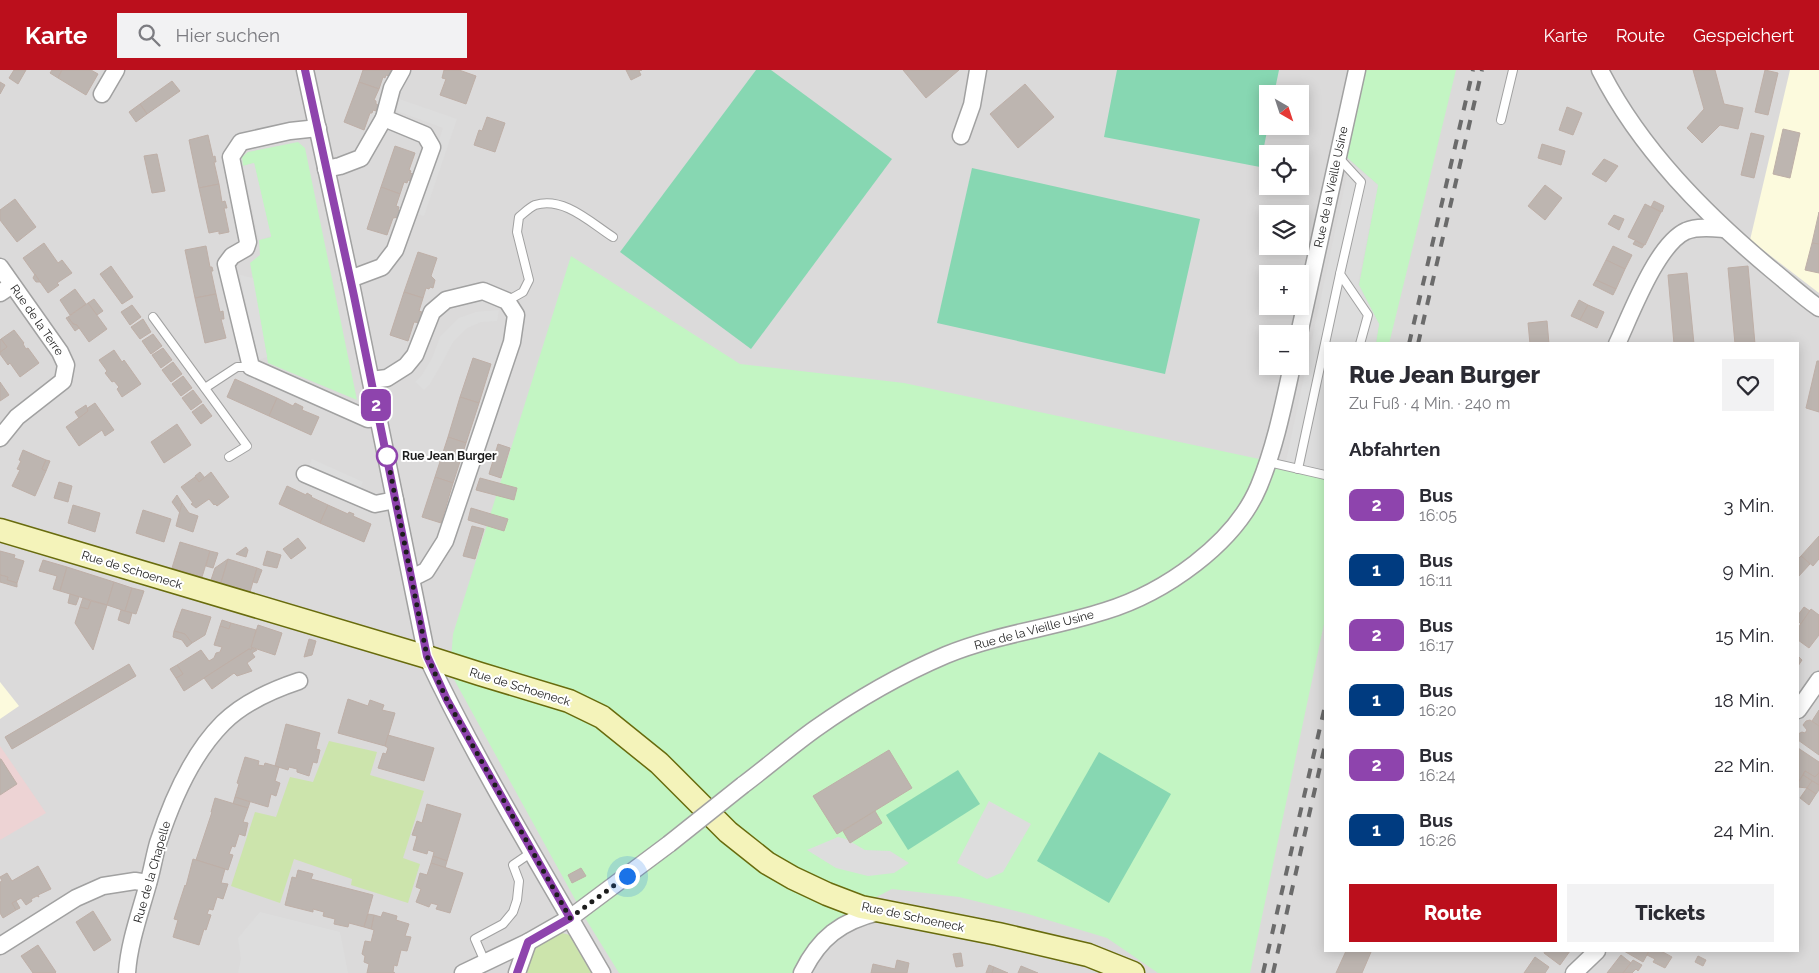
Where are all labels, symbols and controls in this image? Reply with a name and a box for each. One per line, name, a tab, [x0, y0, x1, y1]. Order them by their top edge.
search box	[117, 13, 467, 58]
text: Karte	[25, 21, 87, 50]
icon: search	[135, 21, 163, 49]
text: Hier suchen	[175, 24, 280, 46]
text: Karte	[1544, 25, 1588, 46]
text: Route	[1616, 25, 1665, 46]
text: Gespeichert	[1693, 25, 1794, 46]
north arrow	[1259, 85, 1309, 135]
map controls	[1259, 85, 1309, 375]
street label: Rue de la Vieille Usine	[1311, 125, 1351, 249]
button: locate	[1259, 145, 1309, 195]
button: layers	[1259, 205, 1309, 255]
button: +	[1259, 265, 1309, 315]
street label: Rue de la Terre	[7, 282, 67, 358]
button: −	[1259, 325, 1309, 375]
button: heart	[1722, 359, 1774, 411]
text: Rue Jean Burger	[1349, 360, 1540, 389]
line badge: 2	[360, 389, 392, 421]
text: 2	[371, 394, 381, 415]
text: Zu Fuß · 4 Min. · 240 m	[1349, 394, 1510, 413]
text: Abfahrten	[1349, 438, 1440, 460]
marker: Rue Jean Burger	[376, 445, 398, 467]
place label: Rue Jean Burger	[402, 449, 497, 463]
text: Bus	[1419, 484, 1453, 506]
text: 2	[1371, 494, 1382, 515]
text: 3 Min.	[1724, 494, 1774, 516]
text: 16:05	[1419, 506, 1457, 525]
street label: Rue de Schoeneck	[80, 548, 185, 592]
text: Bus	[1419, 549, 1453, 571]
text: 1	[1372, 559, 1381, 580]
text: 9 Min.	[1723, 559, 1774, 581]
text: 16:11	[1419, 571, 1452, 590]
street label: Rue de la Vieille Usine	[973, 607, 1095, 653]
text: Bus	[1419, 614, 1453, 636]
text: 2	[1371, 624, 1382, 645]
text: 15 Min.	[1715, 624, 1774, 646]
text: 16:17	[1419, 636, 1454, 655]
street label: Rue de Schoeneck	[468, 665, 573, 709]
text: Bus	[1419, 679, 1453, 701]
text: 1	[1372, 689, 1381, 710]
text: 18 Min.	[1714, 689, 1774, 711]
text: 16:20	[1419, 701, 1457, 720]
text: Bus	[1419, 744, 1453, 766]
text: 2	[1371, 754, 1382, 775]
text: 22 Min.	[1714, 754, 1774, 776]
text: 16:24	[1419, 766, 1456, 785]
text: Bus	[1419, 809, 1453, 831]
text: 1	[1372, 819, 1381, 840]
text: 24 Min.	[1713, 819, 1774, 841]
street label: Rue de la Chapelle	[131, 820, 173, 924]
text: 16:26	[1419, 831, 1457, 850]
your location	[615, 864, 640, 889]
button: Route	[1349, 884, 1557, 942]
button: Tickets	[1567, 884, 1774, 942]
street label: Rue de Schoeneck	[860, 899, 966, 935]

